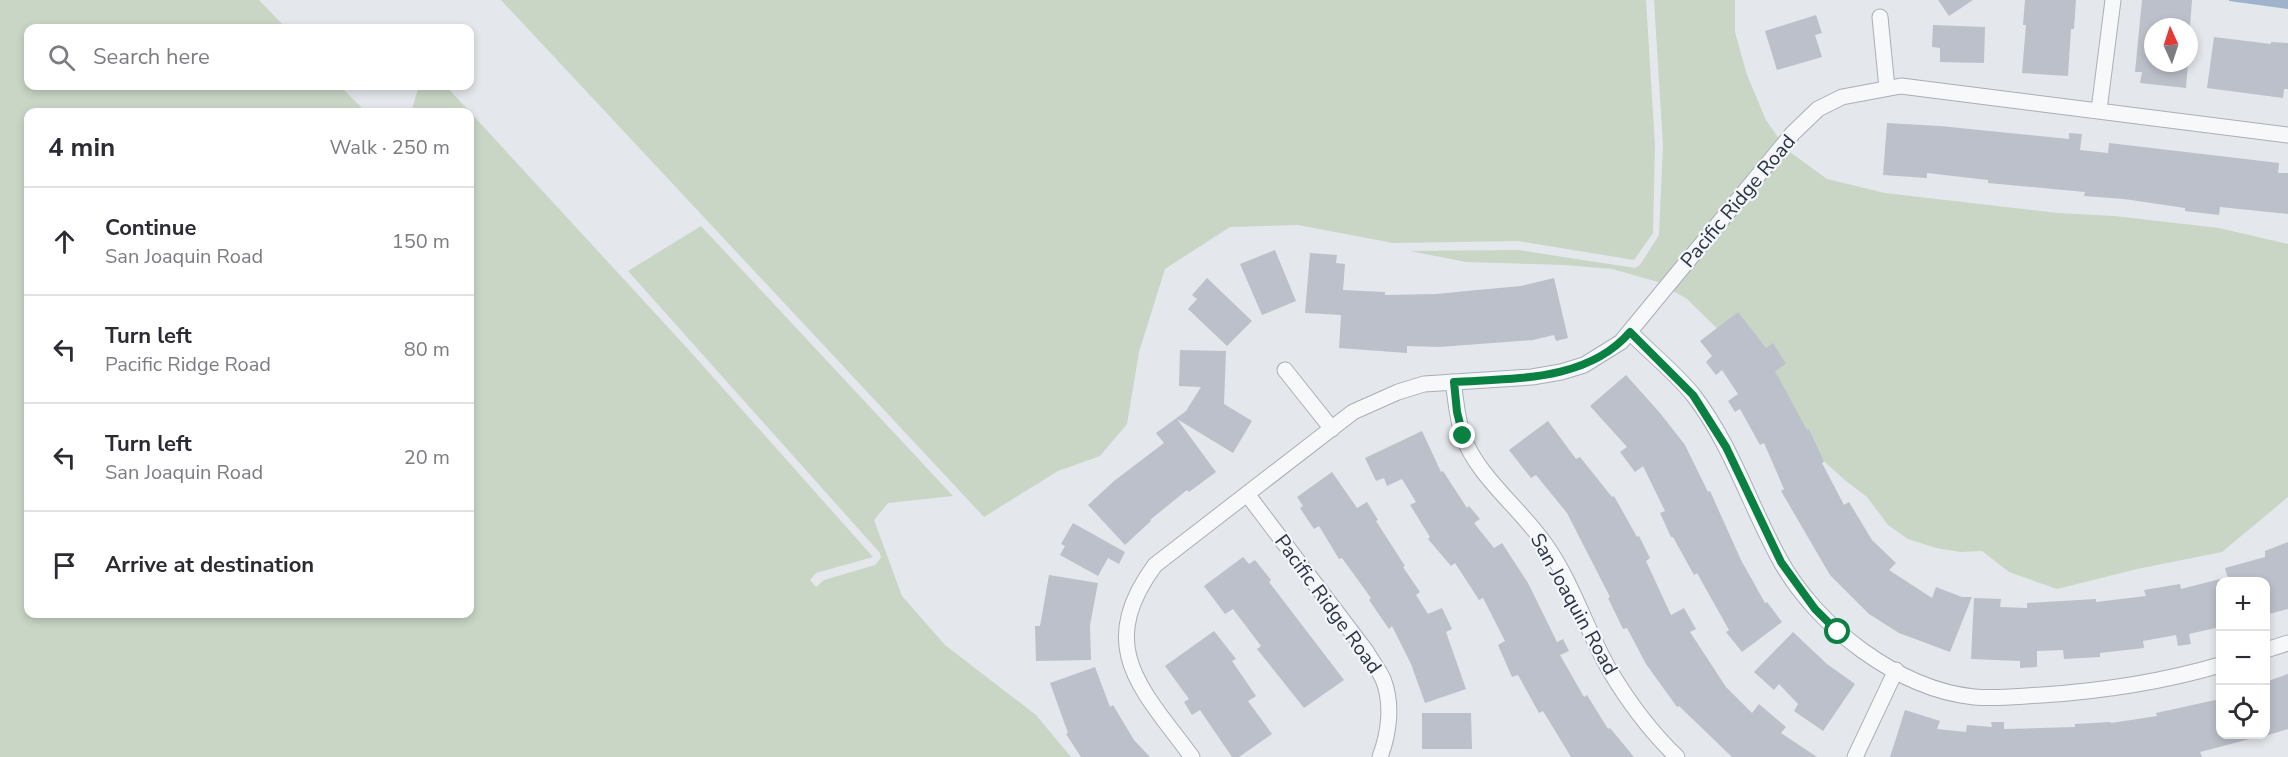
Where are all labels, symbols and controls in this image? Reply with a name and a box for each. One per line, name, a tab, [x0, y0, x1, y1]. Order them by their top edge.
north arrow	[2144, 18, 2198, 72]
search box	[24, 24, 474, 90]
icon: search	[45, 41, 78, 74]
text: Search here	[93, 42, 210, 72]
street label: Pacific Ridge Road	[1674, 129, 1802, 273]
text: 4 min	[48, 130, 115, 165]
text: Walk · 250 m	[330, 134, 450, 161]
text: Continue	[105, 213, 196, 243]
icon: ahead	[48, 225, 81, 258]
text: 150 m	[392, 228, 450, 255]
text: San Joaquin Road	[105, 243, 263, 270]
text: Turn left	[105, 321, 192, 351]
icon: left	[48, 333, 81, 366]
text: 80 m	[404, 336, 450, 363]
text: Pacific Ridge Road	[105, 351, 271, 378]
route end	[1449, 422, 1475, 448]
text: Turn left	[105, 429, 192, 459]
icon: left	[48, 441, 81, 474]
text: 20 m	[404, 444, 450, 471]
text: San Joaquin Road	[105, 459, 263, 486]
street label: San Joaquin Road	[1524, 528, 1624, 680]
street label: Pacific Ridge Road	[1268, 529, 1388, 679]
icon: arrive	[48, 549, 81, 582]
text: Arrive at destination	[105, 550, 314, 580]
map controls	[2216, 577, 2270, 739]
button: +	[2216, 577, 2270, 631]
route start	[1824, 618, 1850, 644]
button: −	[2216, 631, 2270, 685]
button: locate	[2216, 685, 2270, 739]

